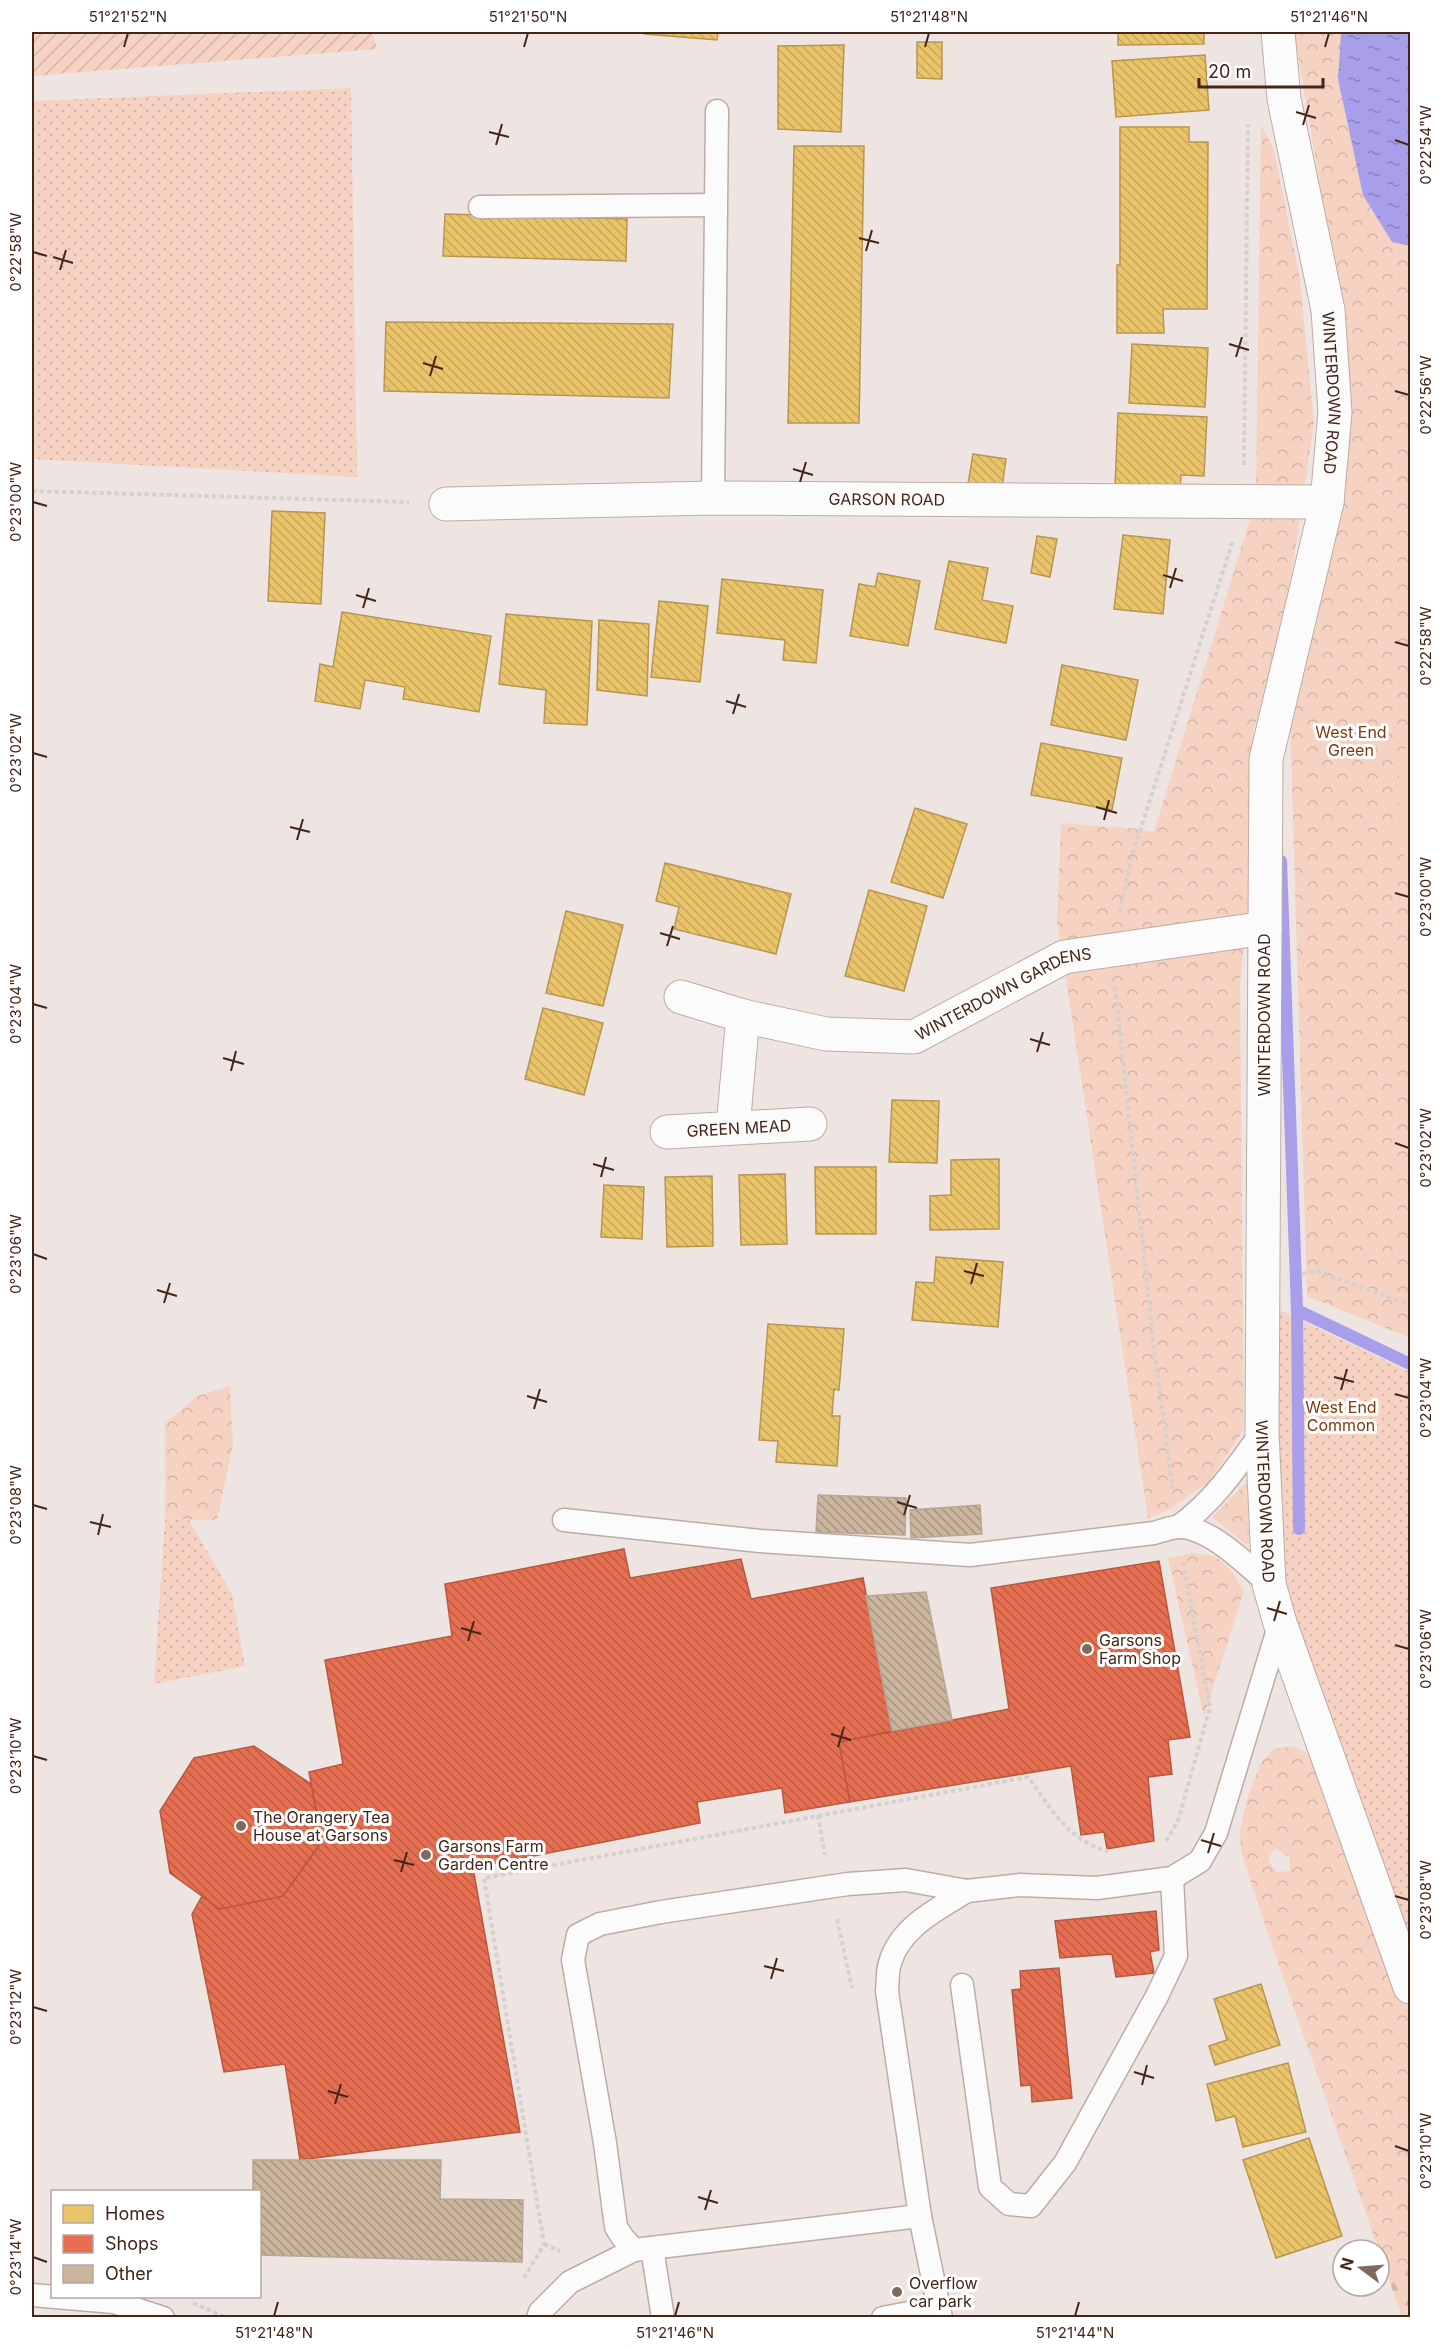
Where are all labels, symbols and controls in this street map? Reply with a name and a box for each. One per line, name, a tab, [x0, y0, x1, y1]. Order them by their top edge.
text: 51°21'52"N	[89, 7, 167, 26]
text: 51°21'50"N	[489, 7, 567, 26]
text: 51°21'48"N	[890, 7, 968, 26]
text: 51°21'46"N	[1290, 7, 1368, 26]
scale bar	[1199, 51, 1324, 89]
text: 20 m	[1208, 61, 1251, 82]
text: 0°22'54"W	[1416, 105, 1435, 185]
text: 0°22'58"W	[6, 212, 25, 292]
street label: WINTERDOWN ROAD	[1318, 311, 1345, 475]
text: 0°22'56"W	[1416, 355, 1435, 435]
text: 0°23'00"W	[6, 462, 25, 542]
street label: GARSON ROAD	[829, 489, 945, 510]
text: 0°22'58"W	[1416, 606, 1435, 686]
text: 0°23'02"W	[6, 713, 25, 793]
park label: West End Green	[1315, 722, 1387, 760]
text: 0°23'00"W	[1416, 857, 1435, 937]
street label: WINTERDOWN ROAD	[1254, 933, 1274, 1097]
street label: WINTERDOWN GARDENS	[912, 943, 1093, 1045]
text: 0°23'04"W	[6, 964, 25, 1044]
text: 0°23'02"W	[1416, 1108, 1435, 1188]
street label: GREEN MEAD	[686, 1115, 792, 1141]
text: 0°23'06"W	[6, 1214, 25, 1294]
text: 0°23'04"W	[1416, 1358, 1435, 1438]
park label: West End Common	[1305, 1397, 1377, 1435]
street label: WINTERDOWN ROAD	[1252, 1420, 1279, 1583]
text: 0°23'08"W	[6, 1465, 25, 1545]
text: 0°23'06"W	[1416, 1609, 1435, 1689]
place label: Garsons Farm Shop	[1099, 1630, 1181, 1668]
marker: Garsons Farm Shop	[1080, 1642, 1094, 1656]
text: 0°23'10"W	[6, 1718, 25, 1794]
place label: The Orangery Tea House at Garsons	[253, 1807, 390, 1845]
marker: The Orangery Tea House at Garsons	[234, 1819, 248, 1833]
place label: Garsons Farm Garden Centre	[438, 1836, 549, 1874]
marker: Garsons Farm Garden Centre	[419, 1848, 433, 1862]
text: 0°23'08"W	[1416, 1860, 1435, 1940]
text: 0°23'12"W	[6, 1969, 25, 2045]
text: 0°23'10"W	[1416, 2113, 1435, 2189]
legend	[51, 2190, 261, 2298]
text: Homes	[105, 2203, 165, 2224]
text: 0°23'14"W	[6, 2218, 25, 2295]
text: Shops	[105, 2233, 159, 2254]
north arrow	[1331, 2238, 1391, 2298]
text: N	[1335, 2255, 1358, 2272]
text: Other	[105, 2263, 153, 2284]
place label: Overflow car park	[909, 2273, 978, 2311]
marker: Overflow car park	[890, 2285, 904, 2299]
text: 51°21'48"N	[235, 2323, 313, 2342]
text: 51°21'46"N	[636, 2323, 714, 2342]
text: 51°21'44"N	[1036, 2323, 1114, 2342]

